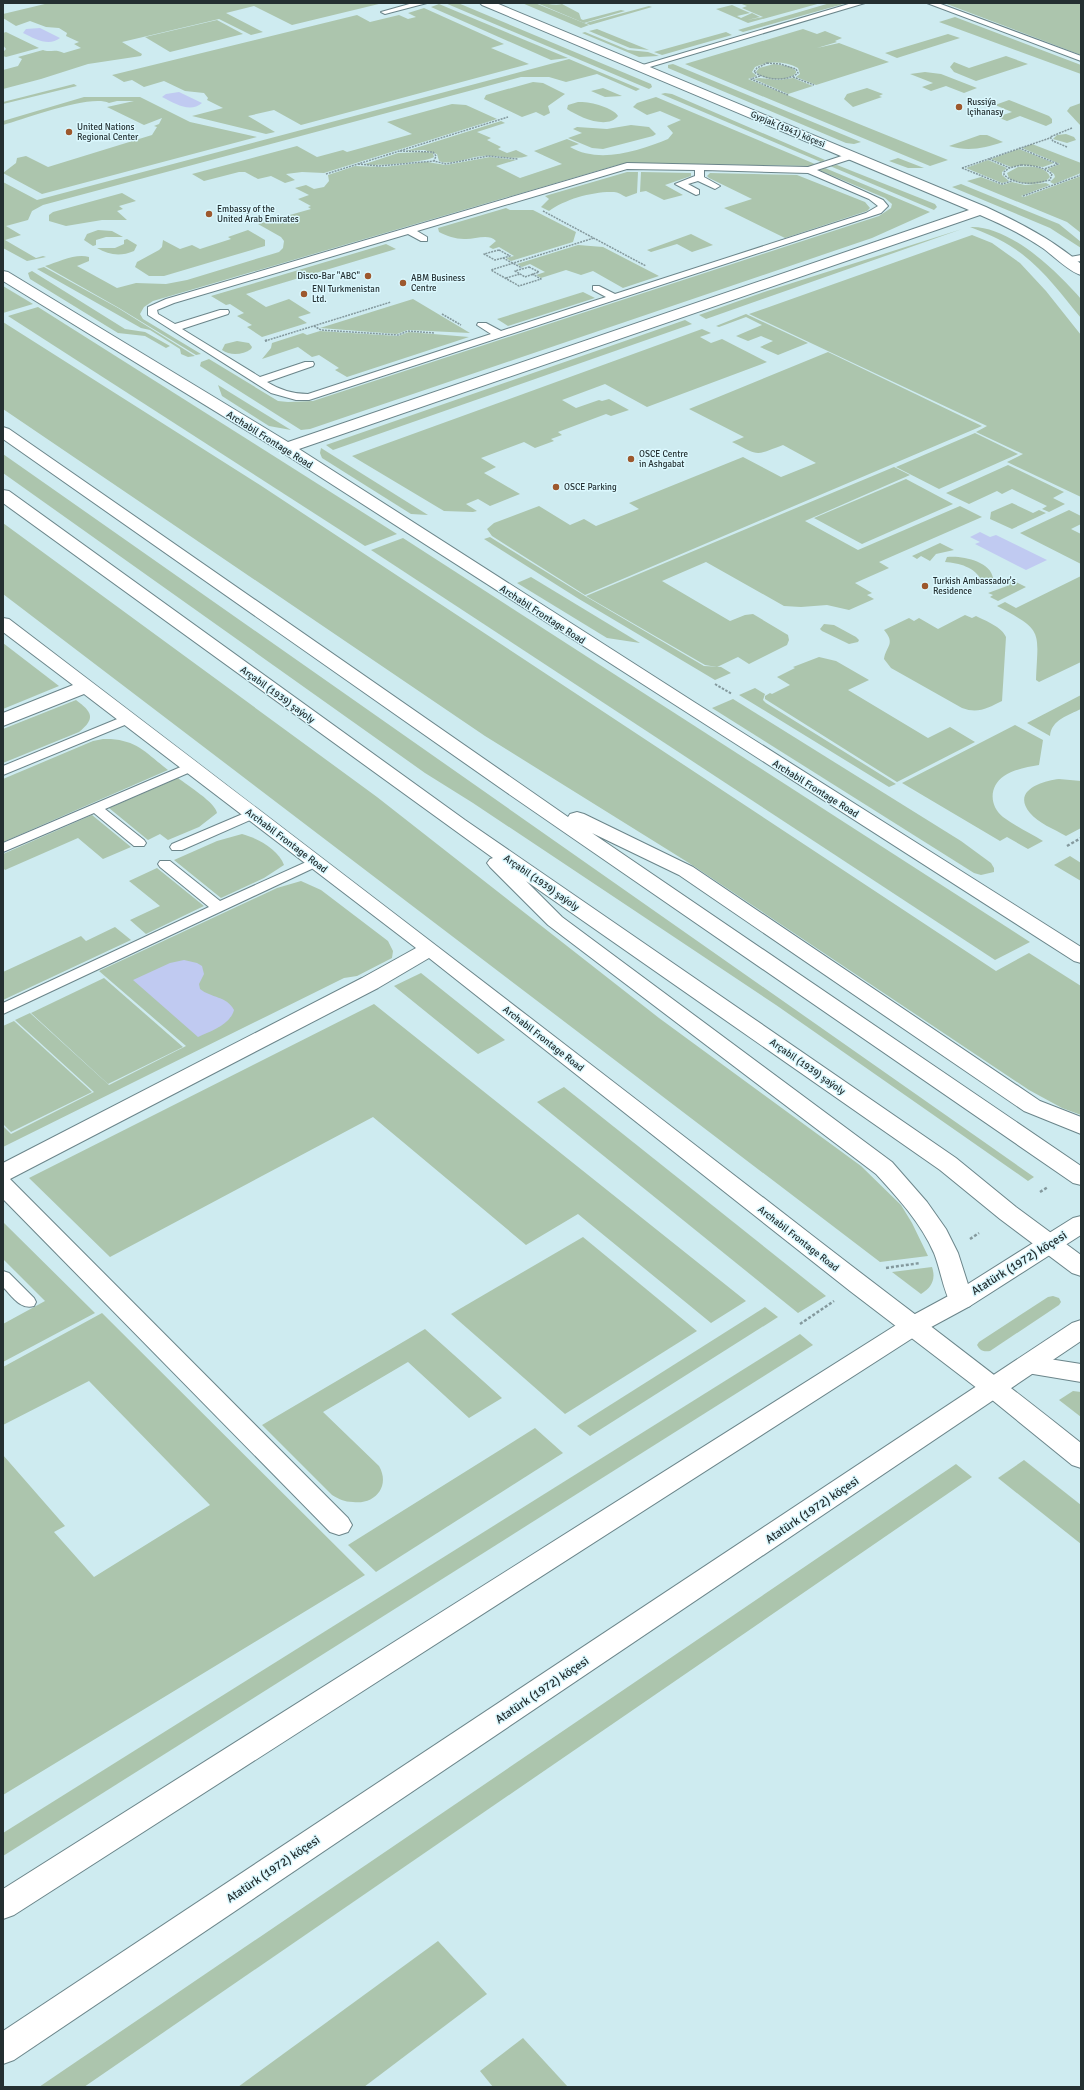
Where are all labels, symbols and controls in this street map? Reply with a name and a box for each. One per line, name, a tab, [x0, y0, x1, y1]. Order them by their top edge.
place label: Russiýa lçihanasy	[967, 97, 1004, 118]
marker: Russiýa lçihanasy	[954, 102, 964, 112]
street label: Gypjak (1941) köçesi	[749, 109, 827, 150]
place label: United Nations Regional Center	[77, 122, 139, 143]
marker: United Nations Regional Center	[64, 127, 74, 137]
place label: Embassy of the United Arab Emirates	[217, 204, 299, 225]
marker: Embassy of the United Arab Emirates	[204, 209, 214, 219]
place label: Disco-Bar "ABC"	[297, 271, 361, 282]
marker: Disco-Bar "ABC"	[363, 271, 373, 281]
place label: ABM Business Centre	[411, 273, 465, 294]
marker: ABM Business Centre	[398, 278, 408, 288]
place label: ENI Turkmenistan Ltd.	[312, 284, 380, 305]
marker: ENI Turkmenistan Ltd.	[299, 289, 309, 299]
street label: Archabil Frontage Road	[224, 408, 315, 471]
place label: OSCE Centre in Ashgabat	[639, 449, 688, 470]
marker: OSCE Centre in Ashgabat	[626, 454, 636, 464]
marker: OSCE Parking	[551, 482, 561, 492]
place label: OSCE Parking	[564, 482, 617, 493]
place label: Turkish Ambassador's Residence	[933, 576, 1016, 597]
marker: Turkish Ambassador's Residence	[920, 581, 930, 591]
street label: Archabil Frontage Road	[497, 583, 587, 647]
street label: Arçabil (1939) şaýoly	[238, 664, 317, 726]
street label: Archabil Frontage Road	[770, 757, 861, 820]
street label: Archabil Frontage Road	[243, 806, 330, 876]
street label: Arçabil (1939) şaýoly	[501, 852, 582, 914]
street label: Archabil Frontage Road	[500, 1003, 586, 1074]
street label: Arçabil (1939) şaýoly	[767, 1036, 848, 1098]
street label: Archabil Frontage Road	[755, 1203, 841, 1274]
street label: Atatürk (1972) köçesi	[969, 1228, 1070, 1299]
street label: Atatürk (1972) köçesi	[763, 1474, 862, 1547]
street label: Atatürk (1972) köçesi	[493, 1654, 592, 1727]
street label: Atatürk (1972) köçesi	[224, 1833, 323, 1906]

